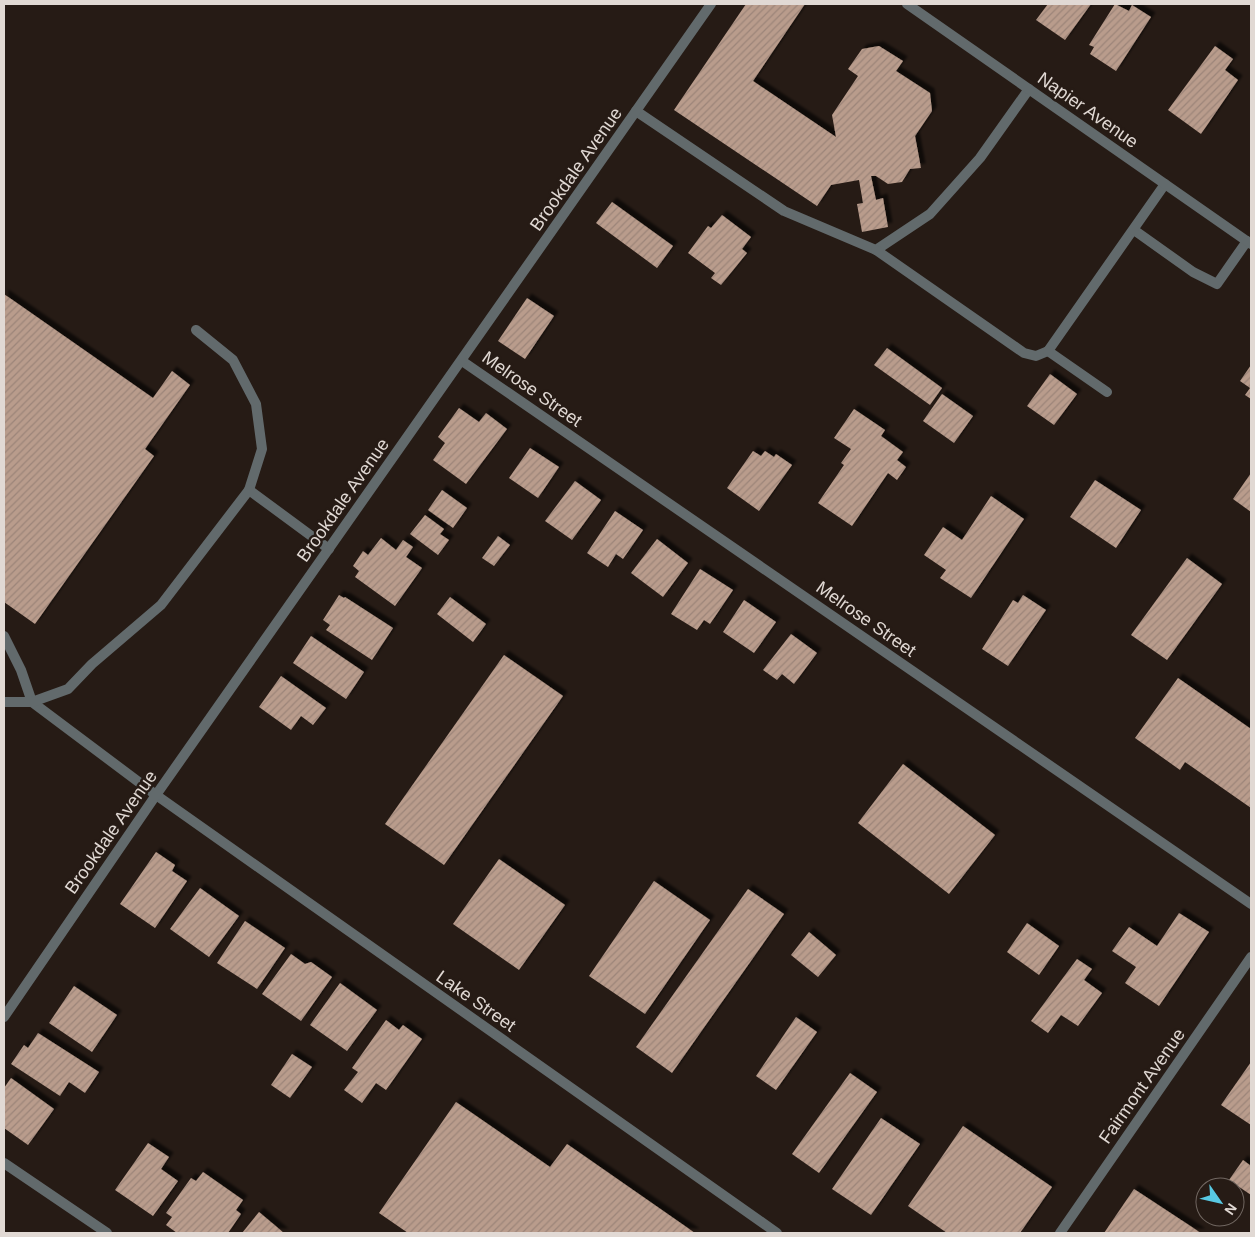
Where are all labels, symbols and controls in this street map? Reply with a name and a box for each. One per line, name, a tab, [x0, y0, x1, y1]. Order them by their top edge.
street label: Napier Avenue	[1034, 68, 1142, 152]
street label: Brookdale Avenue	[526, 104, 626, 234]
street label: Melrose Street	[478, 347, 586, 431]
street label: Brookdale Avenue	[293, 435, 393, 565]
street label: Melrose Street	[812, 577, 920, 661]
street label: Brookdale Avenue	[61, 767, 161, 897]
street label: Lake Street	[433, 966, 519, 1036]
street label: Fairmont Avenue	[1095, 1025, 1189, 1147]
north arrow	[1195, 1177, 1245, 1227]
text: N	[1221, 1201, 1240, 1218]

